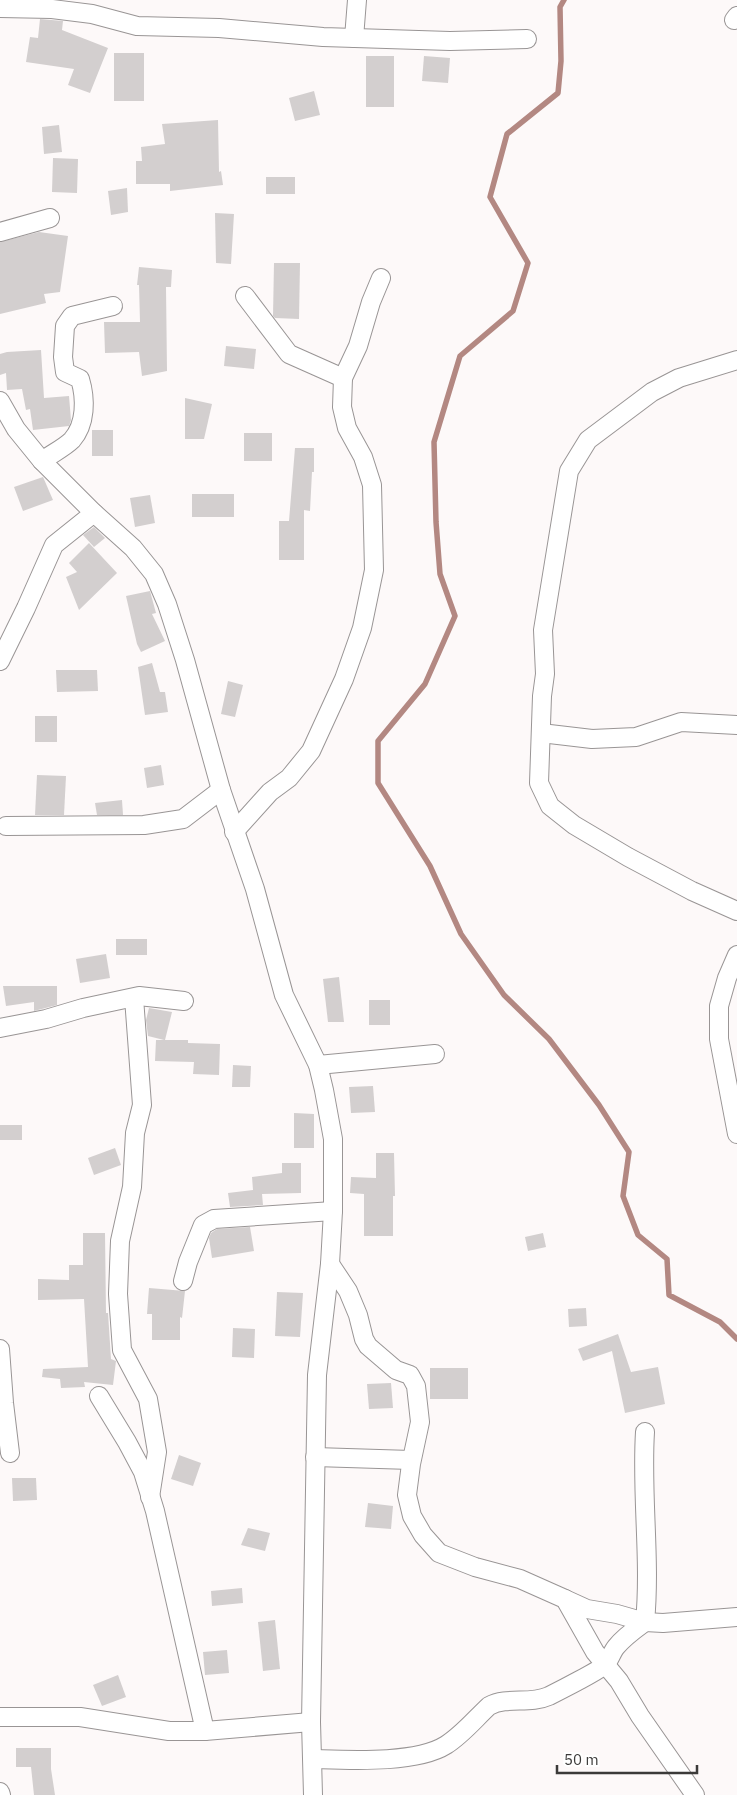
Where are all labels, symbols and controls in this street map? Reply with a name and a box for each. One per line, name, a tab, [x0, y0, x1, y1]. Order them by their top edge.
scale bar	[557, 1742, 697, 1774]
text: 50 m	[564, 1750, 599, 1769]

